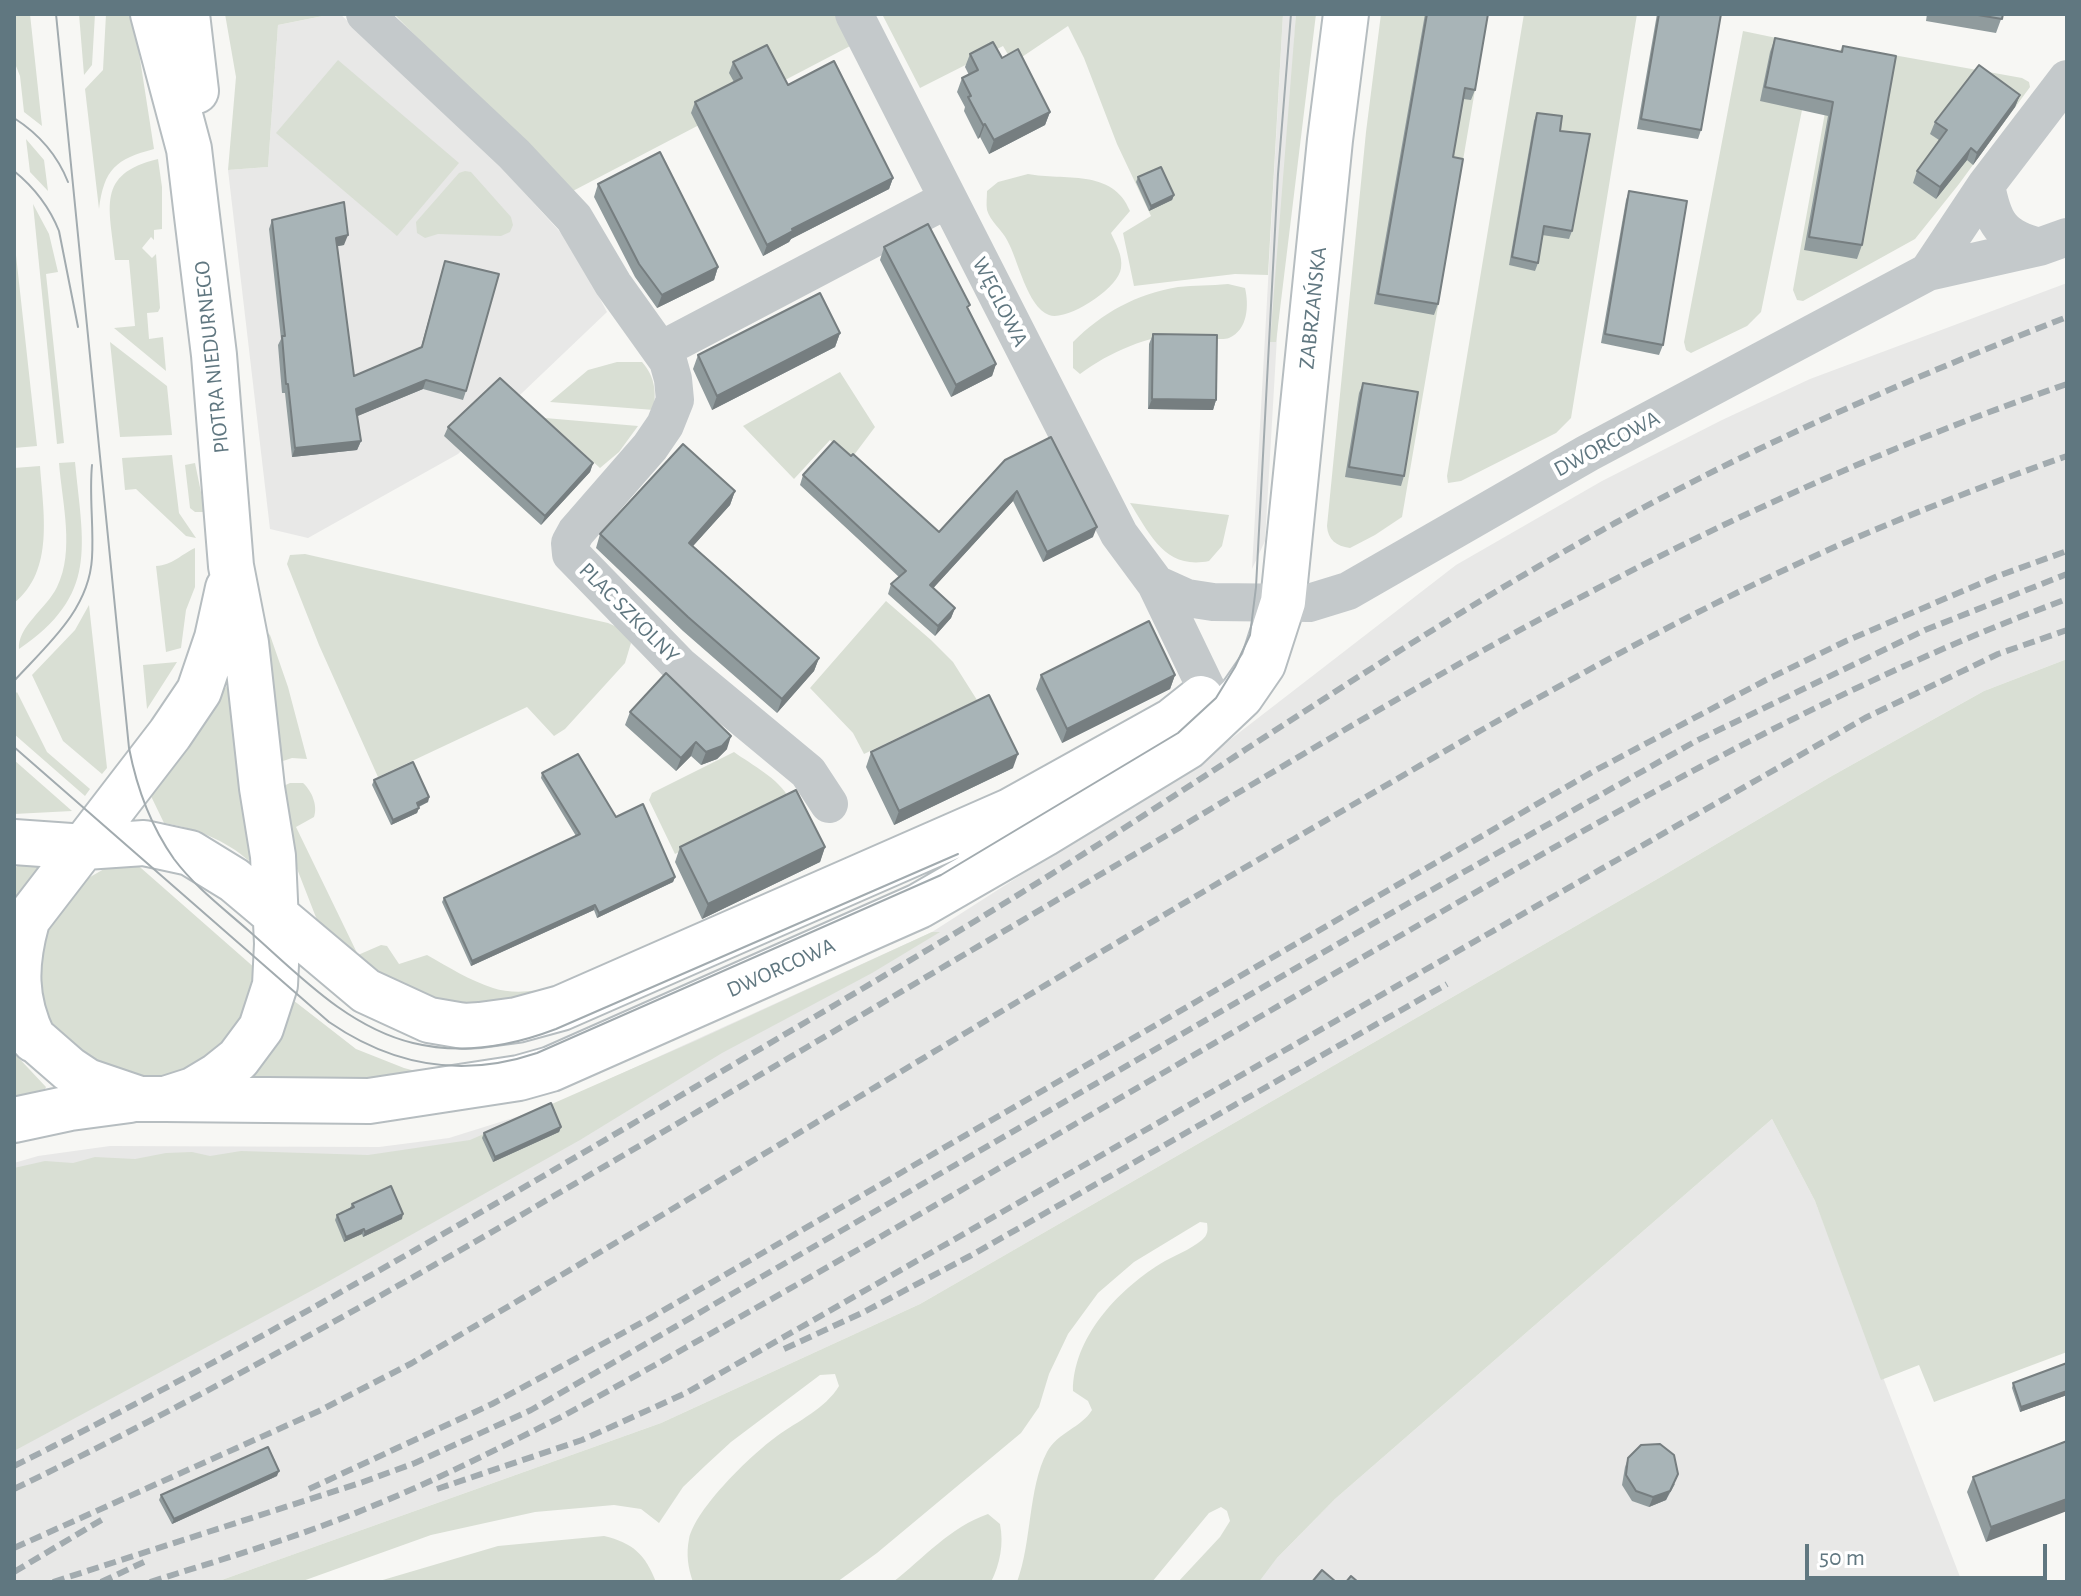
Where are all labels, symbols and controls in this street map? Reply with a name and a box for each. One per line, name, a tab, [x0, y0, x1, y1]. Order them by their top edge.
street label: ZABRZAŃSKA	[1293, 246, 1333, 370]
street label: WĘGLOWA	[966, 253, 1034, 351]
street label: PIOTRA NIEDURNEGO	[189, 259, 235, 455]
street label: DWORCOWA	[1550, 405, 1664, 483]
street label: PLAC SZKOLNY	[573, 557, 685, 669]
street label: DWORCOWA	[723, 932, 839, 1004]
scale bar	[1809, 1528, 2051, 1578]
text: 50 m	[1819, 1546, 1865, 1570]

